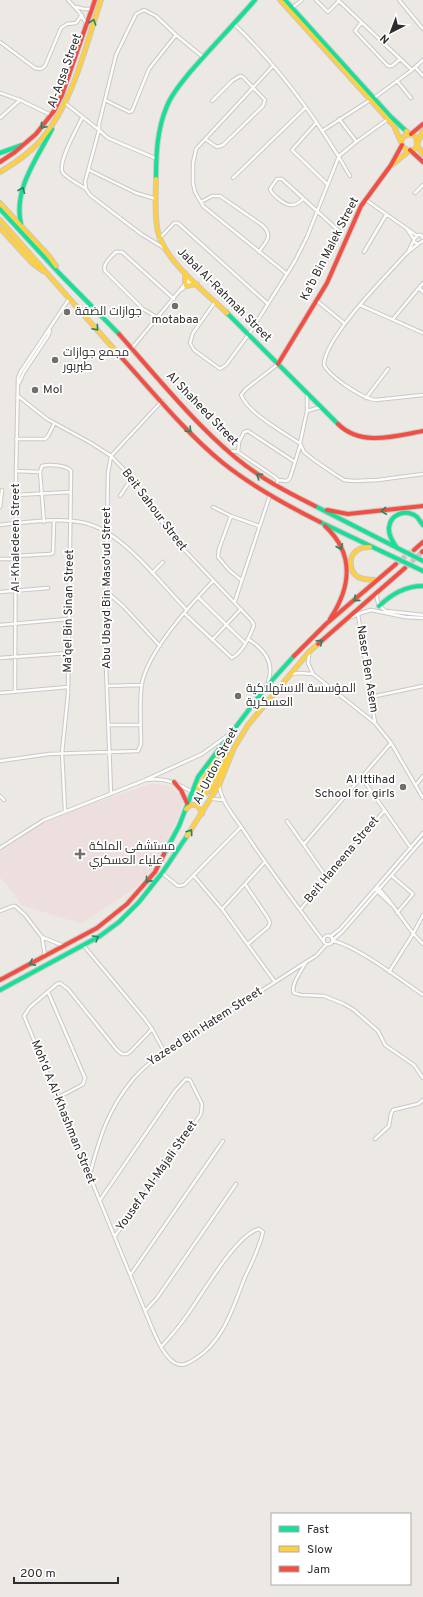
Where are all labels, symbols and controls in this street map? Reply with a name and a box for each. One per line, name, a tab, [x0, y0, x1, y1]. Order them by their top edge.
north arrow	[371, 12, 411, 52]
one-way arrow	[89, 19, 97, 26]
street label: Al-Aqsa Street	[44, 31, 86, 111]
text: N	[377, 31, 393, 47]
one-way arrow	[41, 121, 48, 129]
one-way arrow	[18, 187, 26, 194]
street label: Ka’b Bin Malek Street	[297, 195, 363, 303]
street label: Jabal Al-Rahmah Street	[173, 244, 275, 346]
marker: motabaa	[170, 301, 180, 311]
place label: جوازات الضفة	[75, 304, 142, 320]
marker: جوازات الضفة	[62, 307, 72, 317]
place label: motabaa	[151, 312, 199, 328]
one-way arrow	[91, 323, 98, 331]
place label: مجمع جوازات طبربور	[62, 345, 129, 375]
marker: مجمع جوازات طبربور	[50, 355, 60, 365]
street label: Al Shaheed Street	[162, 368, 242, 450]
place label: MoI	[43, 382, 63, 398]
marker: MoI	[30, 385, 40, 395]
one-way arrow	[184, 425, 192, 433]
street label: Beit Sahour Street	[118, 466, 190, 554]
one-way arrow	[256, 473, 263, 481]
street label: Al-Khaledeen Street	[8, 483, 24, 593]
one-way arrow	[381, 506, 387, 515]
street label: Abu Ubayd Bin Maso'ud Street	[99, 507, 115, 669]
one-way arrow	[336, 543, 344, 550]
street label: Ma’qel Bin Sinan Street	[60, 549, 78, 673]
one-way arrow	[354, 594, 361, 601]
street label: Naser Ben Asem	[352, 624, 382, 714]
one-way arrow	[315, 639, 323, 647]
place label: المؤسسة الاستهلاكية العسكرية	[246, 681, 356, 711]
marker: المؤسسة الاستهلاكية العسكرية	[233, 691, 243, 701]
street label: Al-Urdon Street	[190, 725, 242, 807]
place label: Al Ittihad School for girls	[315, 772, 395, 802]
marker: Al Ittihad School for girls	[398, 782, 408, 792]
street label: Beit Haneena Street	[301, 813, 383, 907]
one-way arrow	[185, 829, 193, 836]
place label: مستشفى الملكة علياء العسكري	[89, 839, 175, 870]
marker: مستشفى الملكة علياء العسكري	[74, 848, 86, 860]
one-way arrow	[145, 875, 152, 883]
one-way arrow	[92, 935, 99, 943]
one-way arrow	[29, 958, 36, 965]
street label: Yazeed Bin Hatem Street	[145, 984, 265, 1070]
street label: Moh'd A Al-Khashman Street	[27, 1038, 99, 1186]
street label: Yousef A Al-Majali Street	[113, 1118, 201, 1234]
legend	[271, 1513, 411, 1585]
text: Fast	[307, 1522, 329, 1538]
text: Slow	[307, 1542, 333, 1558]
scale bar	[14, 1559, 118, 1585]
text: Jam	[307, 1562, 330, 1578]
text: 200 m	[20, 1566, 56, 1582]

